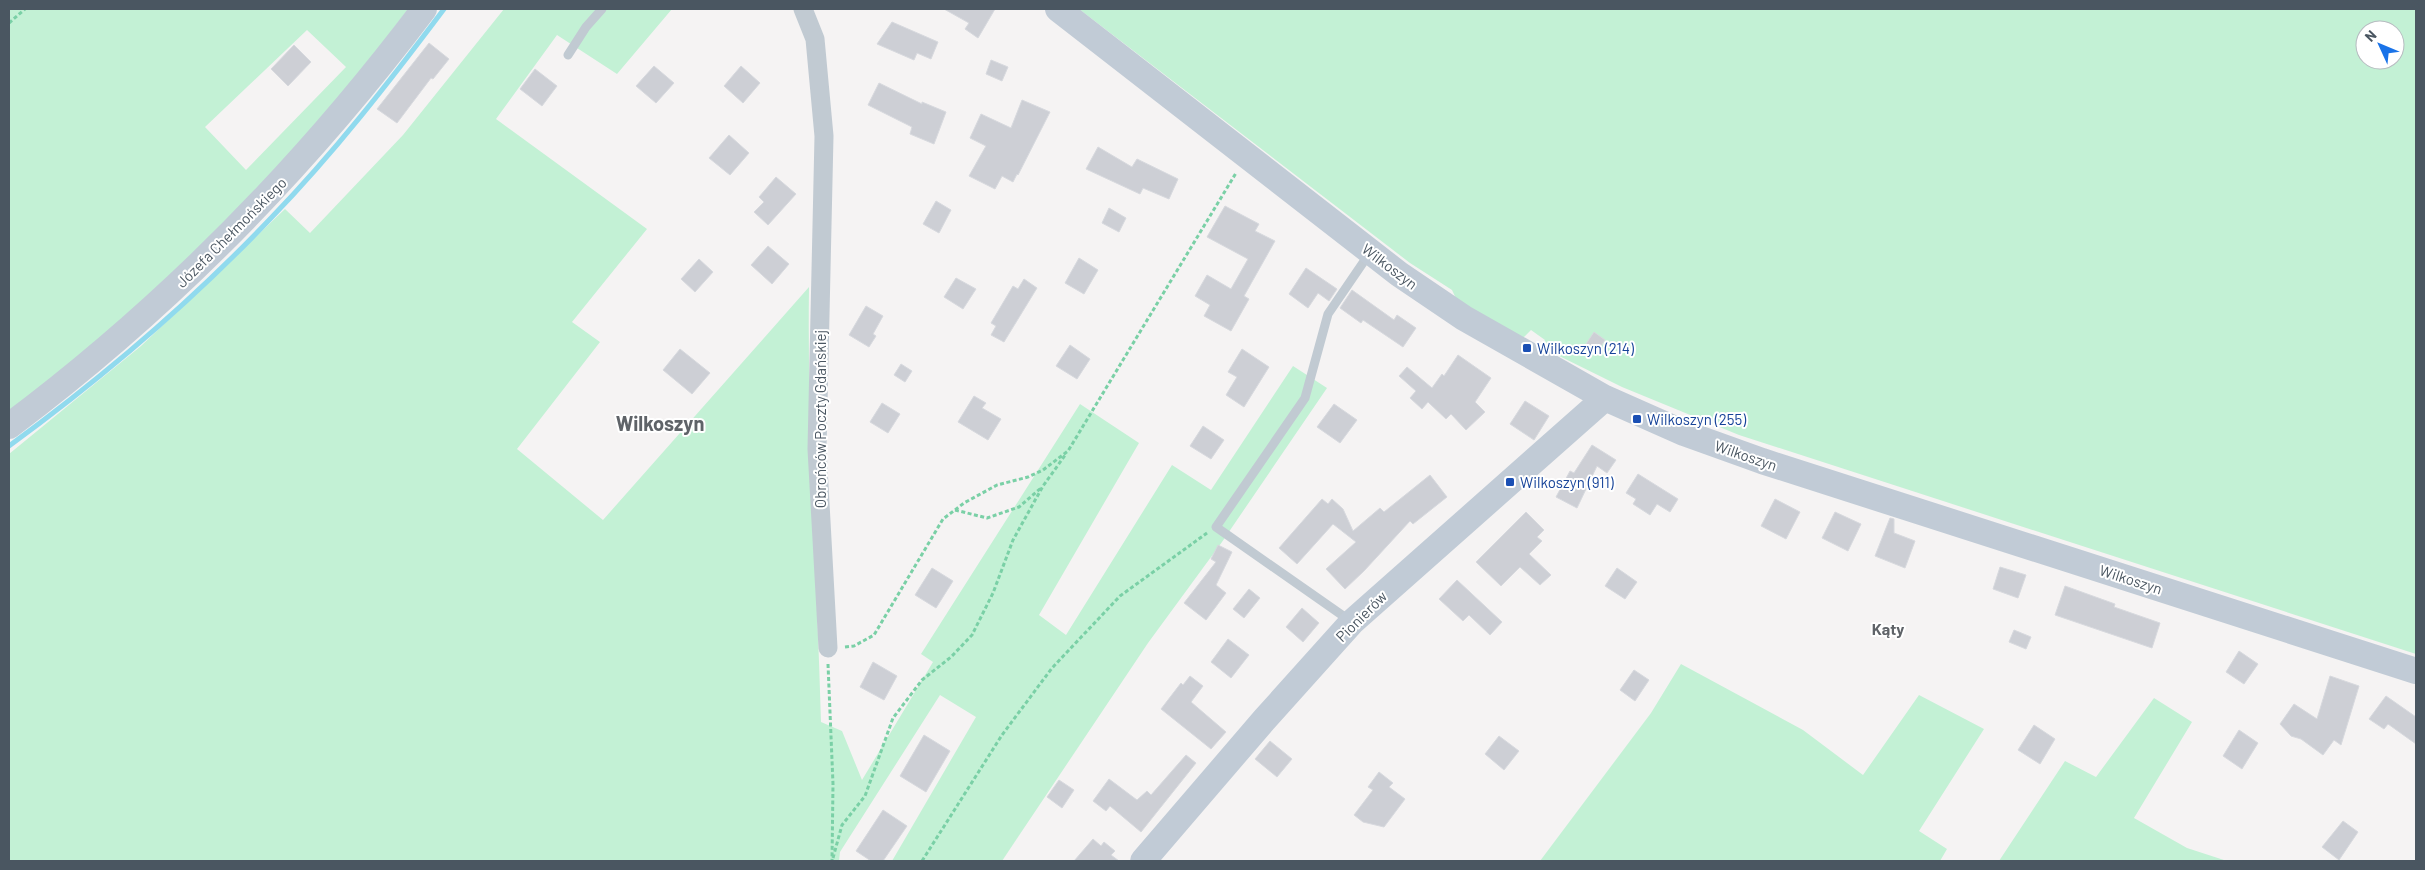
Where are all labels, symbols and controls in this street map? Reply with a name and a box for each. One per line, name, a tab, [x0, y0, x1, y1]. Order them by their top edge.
north arrow	[2355, 20, 2405, 70]
text: N	[2361, 26, 2380, 45]
street label: Józefa Chełmońskiego	[172, 173, 290, 291]
street label: Wilkoszyn	[1359, 239, 1421, 293]
street label: Obrońców Poczty Gdańskiej	[811, 330, 829, 508]
place label: Wilkoszyn (214)	[1537, 339, 1634, 357]
marker: Wilkoszyn (214)	[1521, 342, 1533, 354]
place label: Wilkoszyn (255)	[1647, 410, 1746, 428]
district label: Wilkoszyn	[616, 411, 704, 435]
marker: Wilkoszyn (255)	[1631, 413, 1643, 425]
street label: Wilkoszyn	[1712, 436, 1780, 474]
place label: Wilkoszyn (911)	[1520, 473, 1614, 491]
marker: Wilkoszyn (911)	[1504, 476, 1516, 488]
street label: Wilkoszyn	[2097, 560, 2165, 598]
street label: Pionierów	[1332, 587, 1390, 645]
district label: Kąty	[1872, 619, 1904, 638]

